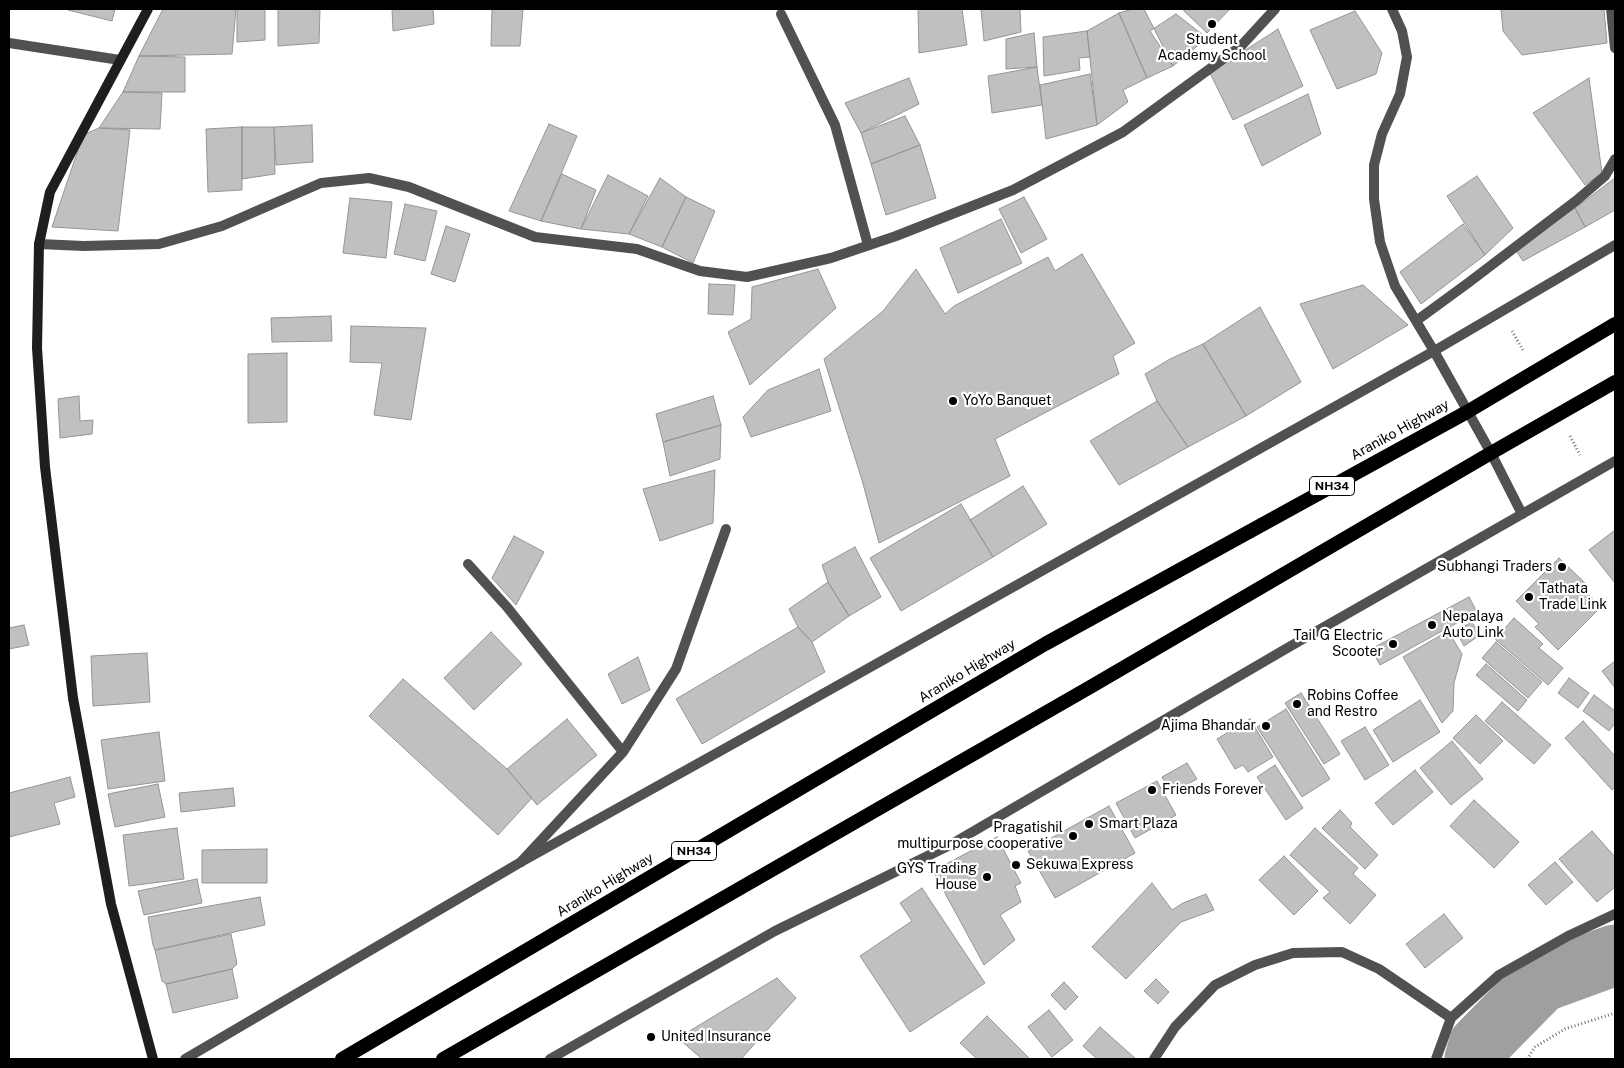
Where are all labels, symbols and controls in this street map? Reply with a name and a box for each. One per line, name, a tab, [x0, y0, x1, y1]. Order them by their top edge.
marker: Student Academy School	[1206, 18, 1218, 30]
place label: Student Academy School	[1157, 32, 1267, 64]
place label: YoYo Banquet	[963, 393, 1051, 409]
marker: YoYo Banquet	[947, 395, 959, 407]
street label: Araniko Highway	[1348, 396, 1452, 464]
road number: NH34	[1310, 476, 1354, 496]
place label: Subhangi Traders	[1437, 559, 1552, 575]
marker: Subhangi Traders	[1556, 561, 1568, 573]
place label: Tathata Trade Link	[1539, 581, 1607, 614]
marker: Tathata Trade Link	[1523, 591, 1535, 603]
place label: Nepalaya Auto Link	[1442, 609, 1504, 642]
marker: Nepalaya Auto Link	[1426, 619, 1438, 631]
place label: Tail G Electric Scooter	[1293, 628, 1383, 660]
street label: Araniko Highway	[916, 636, 1018, 706]
marker: Tail G Electric Scooter	[1387, 638, 1399, 650]
place label: Robins Coffee and Restro	[1307, 688, 1398, 720]
marker: Robins Coffee and Restro	[1291, 698, 1303, 710]
place label: Ajima Bhandar	[1161, 718, 1256, 734]
marker: Ajima Bhandar	[1260, 720, 1272, 732]
place label: Friends Forever	[1162, 782, 1264, 798]
marker: Friends Forever	[1146, 784, 1158, 796]
place label: Smart Plaza	[1099, 816, 1178, 832]
marker: Smart Plaza	[1083, 818, 1095, 830]
place label: Pragatishil multipurpose cooperative	[897, 820, 1063, 852]
marker: Pragatishil multipurpose cooperative	[1067, 830, 1079, 842]
road number: NH34	[672, 841, 716, 860]
street label: Araniko Highway	[554, 850, 656, 920]
place label: Sekuwa Express	[1026, 857, 1133, 873]
marker: Sekuwa Express	[1010, 859, 1022, 871]
place label: GYS Trading House	[897, 861, 977, 894]
marker: GYS Trading House	[981, 871, 993, 883]
place label: United Insurance	[661, 1029, 771, 1045]
marker: United Insurance	[645, 1031, 657, 1043]

